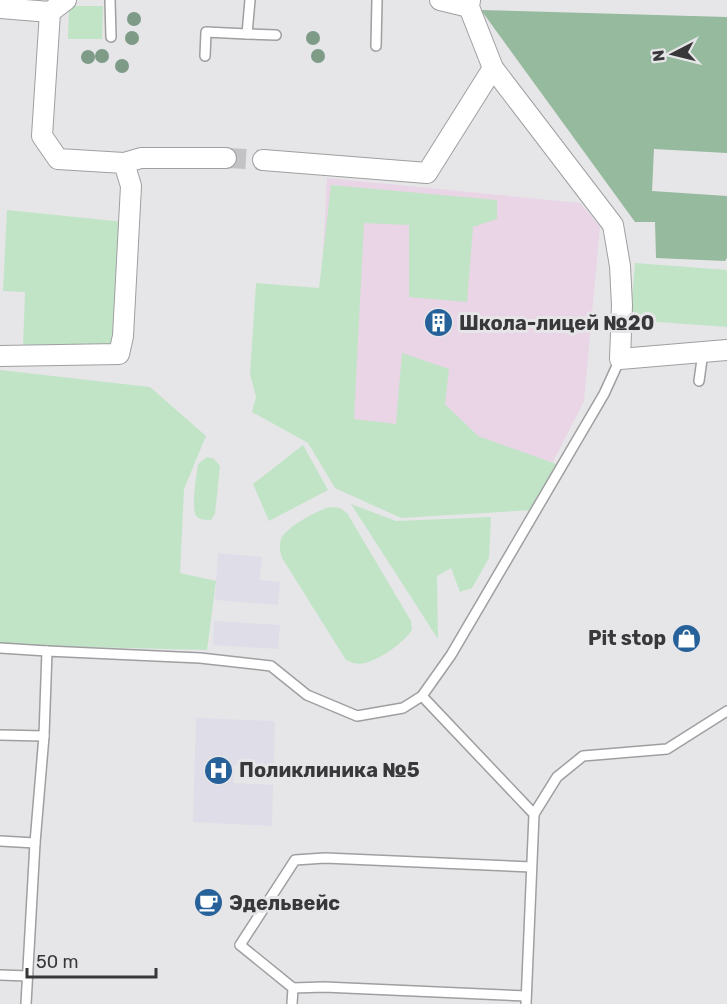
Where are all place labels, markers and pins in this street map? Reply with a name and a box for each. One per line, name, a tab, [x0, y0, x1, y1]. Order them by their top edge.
building icon: Школа-лицей №20	[422, 307, 454, 339]
place label: Школа-лицей №20	[459, 311, 654, 335]
shop icon: Pit stop	[671, 622, 703, 654]
place label: Pit stop	[588, 626, 666, 650]
hospital icon: Поликлиника №5	[202, 754, 234, 786]
place label: Поликлиника №5	[239, 758, 420, 782]
cafe icon: Эдельвейс	[192, 887, 224, 919]
place label: Эдельвейс	[229, 891, 340, 915]

